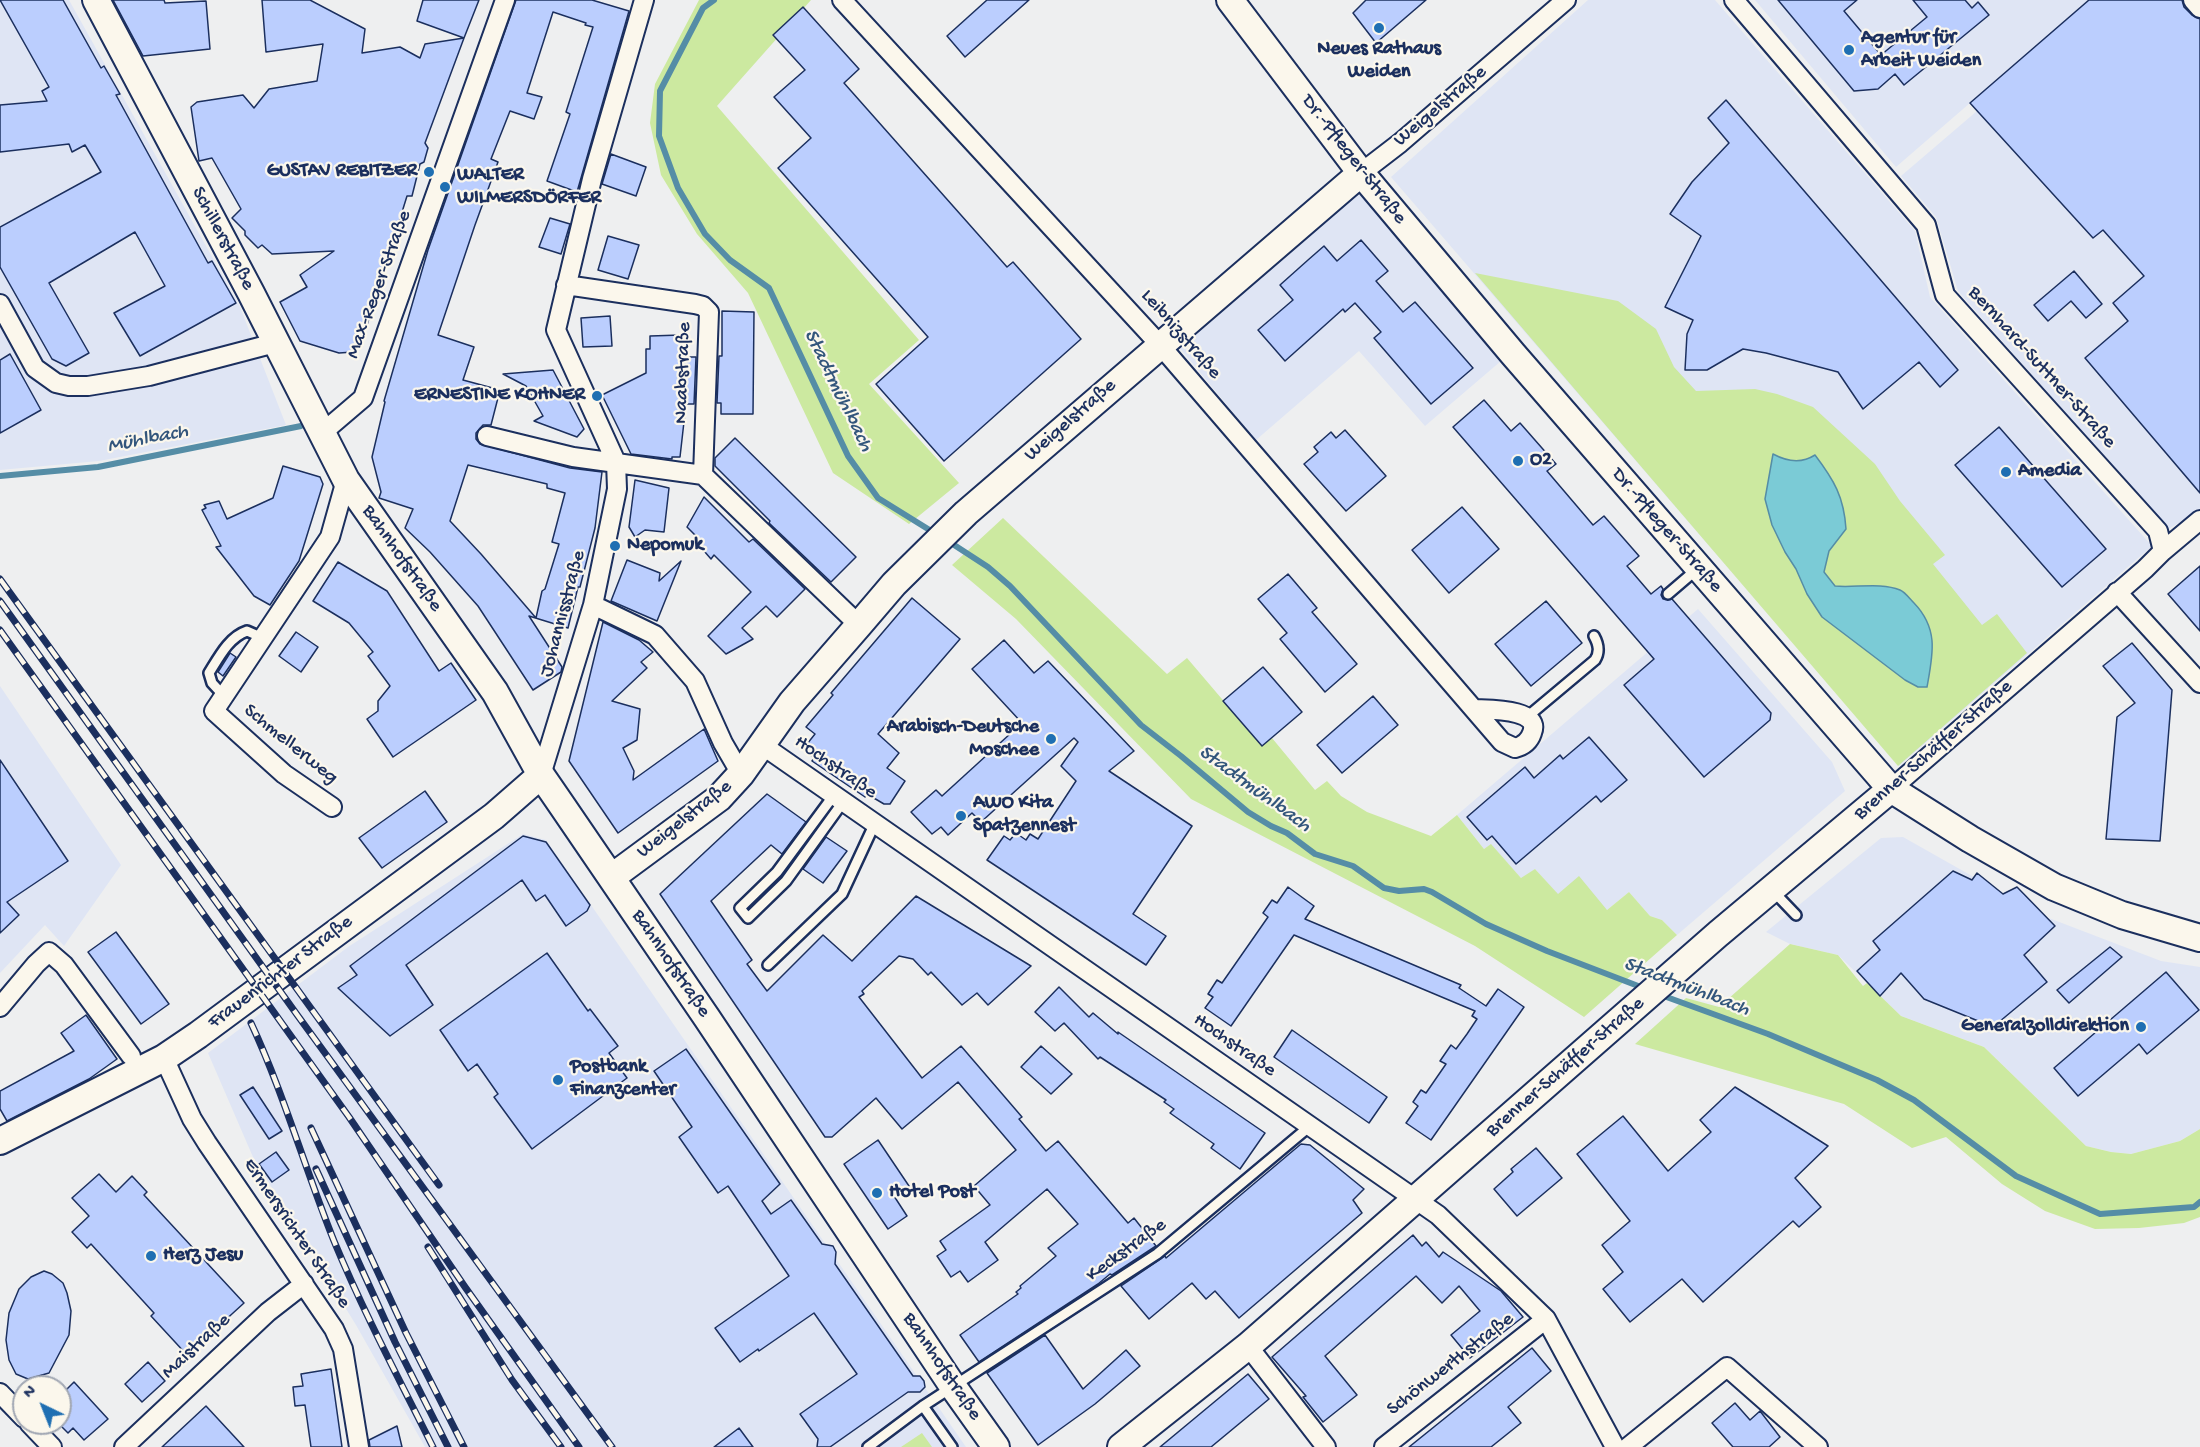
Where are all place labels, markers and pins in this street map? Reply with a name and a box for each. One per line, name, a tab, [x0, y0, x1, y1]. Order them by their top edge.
marker: Neues Rathaus Weiden	[1372, 21, 1386, 35]
place label: Agentur für Arbeit Weiden	[1861, 27, 1981, 74]
place label: Neues Rathaus Weiden	[1317, 38, 1441, 85]
marker: Agentur für Arbeit Weiden	[1842, 43, 1856, 57]
place label: GUSTAV REBITZER	[267, 160, 417, 184]
place label: WALTER WILMERSDÖRFER	[457, 164, 601, 211]
marker: GUSTAV REBITZER	[422, 165, 436, 179]
marker: WALTER WILMERSDÖRFER	[438, 180, 452, 194]
place label: ERNESTINE KOHNER	[414, 384, 585, 408]
marker: ERNESTINE KOHNER	[590, 389, 604, 403]
place label: O2	[1530, 449, 1552, 473]
marker: O2	[1511, 454, 1525, 468]
place label: Amedia	[2018, 460, 2081, 484]
marker: Amedia	[1999, 465, 2013, 479]
place label: Nepomuk	[627, 534, 703, 558]
marker: Nepomuk	[608, 539, 622, 553]
place label: Arabisch-Deutsche Moschee	[887, 716, 1039, 763]
marker: Arabisch-Deutsche Moschee	[1044, 732, 1058, 746]
place label: AWO Kita Spatzennest	[973, 792, 1075, 839]
marker: AWO Kita Spatzennest	[954, 809, 968, 823]
place label: Generalzolldirektion	[1961, 1015, 2129, 1039]
marker: Generalzolldirektion	[2134, 1020, 2148, 1034]
place label: Postbank Finanzcenter	[570, 1056, 676, 1103]
marker: Postbank Finanzcenter	[551, 1073, 565, 1087]
place label: Hotel Post	[889, 1181, 975, 1205]
marker: Hotel Post	[870, 1186, 884, 1200]
place label: Herz Jesu	[163, 1244, 243, 1268]
marker: Herz Jesu	[144, 1249, 158, 1263]

